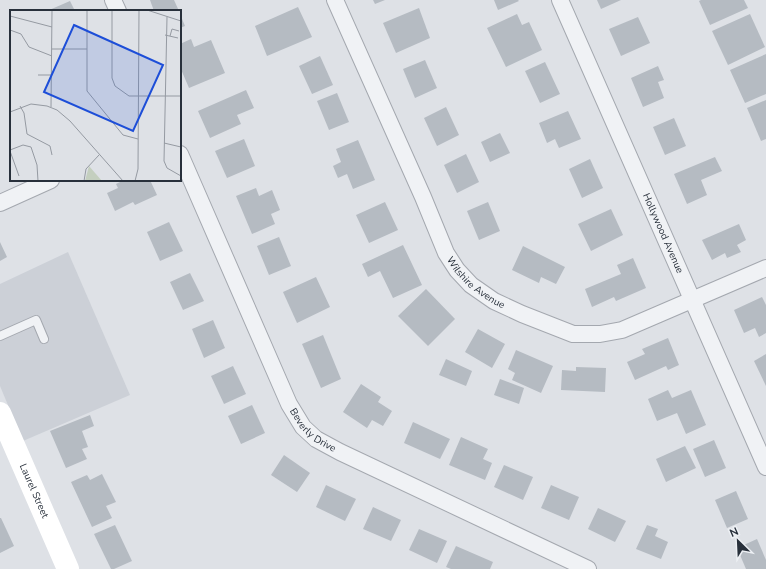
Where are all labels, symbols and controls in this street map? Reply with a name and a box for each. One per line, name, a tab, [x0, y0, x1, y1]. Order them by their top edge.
inset map	[10, 10, 181, 181]
street label: Hollywood Avenue	[639, 191, 687, 276]
street label: Wilshire Avenue	[443, 254, 507, 312]
street label: Beverly Drive	[286, 406, 339, 456]
street label: Laurel Street	[16, 461, 52, 521]
north arrow	[718, 521, 758, 561]
text: N	[727, 524, 741, 541]

